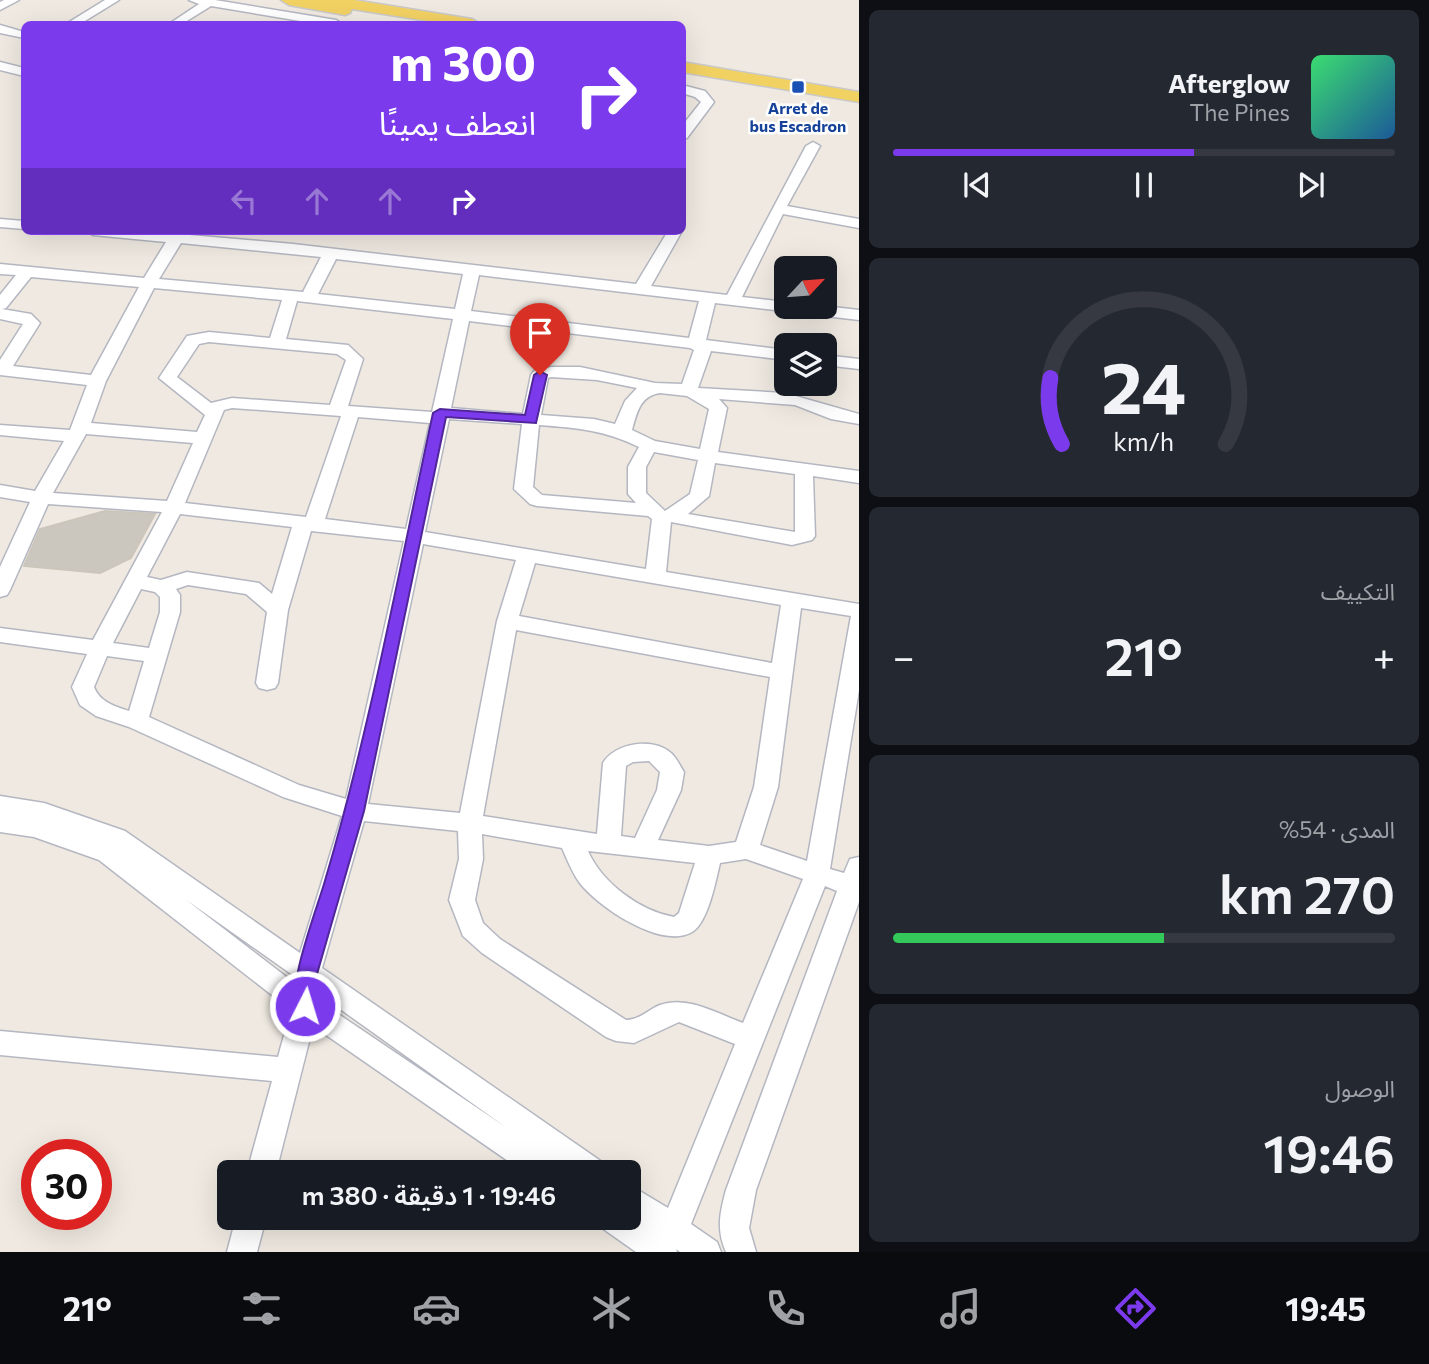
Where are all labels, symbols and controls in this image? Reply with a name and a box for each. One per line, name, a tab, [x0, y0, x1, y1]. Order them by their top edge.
text: 300 m	[390, 31, 536, 91]
icon: right	[560, 49, 651, 140]
text: Afterglow	[1168, 67, 1290, 98]
marker: Arret de bus Escadron	[790, 79, 806, 95]
place label: Arret de bus Escadron	[750, 98, 846, 135]
text: The Pines	[1189, 98, 1290, 126]
text: انعطف يمينًا	[379, 102, 536, 142]
icon: previous	[958, 166, 996, 204]
icon: pause	[1125, 166, 1163, 204]
icon: next	[1292, 166, 1330, 204]
icon: left	[225, 182, 263, 220]
icon: ahead	[298, 182, 336, 220]
icon: ahead	[371, 182, 409, 220]
icon: right	[444, 182, 482, 220]
north arrow	[774, 256, 836, 318]
map controls	[774, 256, 837, 396]
pin	[510, 303, 570, 375]
icon: arrive	[521, 314, 559, 352]
button: layers	[774, 333, 837, 396]
text: 24	[1101, 340, 1187, 429]
text: km/h	[1114, 425, 1174, 455]
text: التكييف	[1321, 577, 1395, 605]
text: 21°	[1104, 623, 1183, 687]
text: −	[893, 632, 915, 679]
text: +	[1373, 632, 1395, 679]
text: المدى · 54%	[1279, 815, 1395, 843]
text: 270 km	[1219, 861, 1395, 925]
position arrow	[268, 969, 342, 1043]
text: الوصول	[1325, 1074, 1395, 1102]
text: 19:46	[1263, 1120, 1395, 1184]
speed limit sign: 30	[21, 1139, 112, 1230]
text: 19:46 · 1 دقيقة · 380 m	[302, 1179, 556, 1210]
icon: filters	[237, 1284, 286, 1333]
icon: car	[412, 1284, 461, 1333]
icon: climate	[587, 1284, 636, 1333]
icon: phone	[761, 1284, 810, 1333]
icon: music	[936, 1284, 985, 1333]
icon: directions	[1111, 1284, 1160, 1333]
text: 21°	[63, 1288, 112, 1328]
text: 19:45	[1285, 1288, 1366, 1328]

